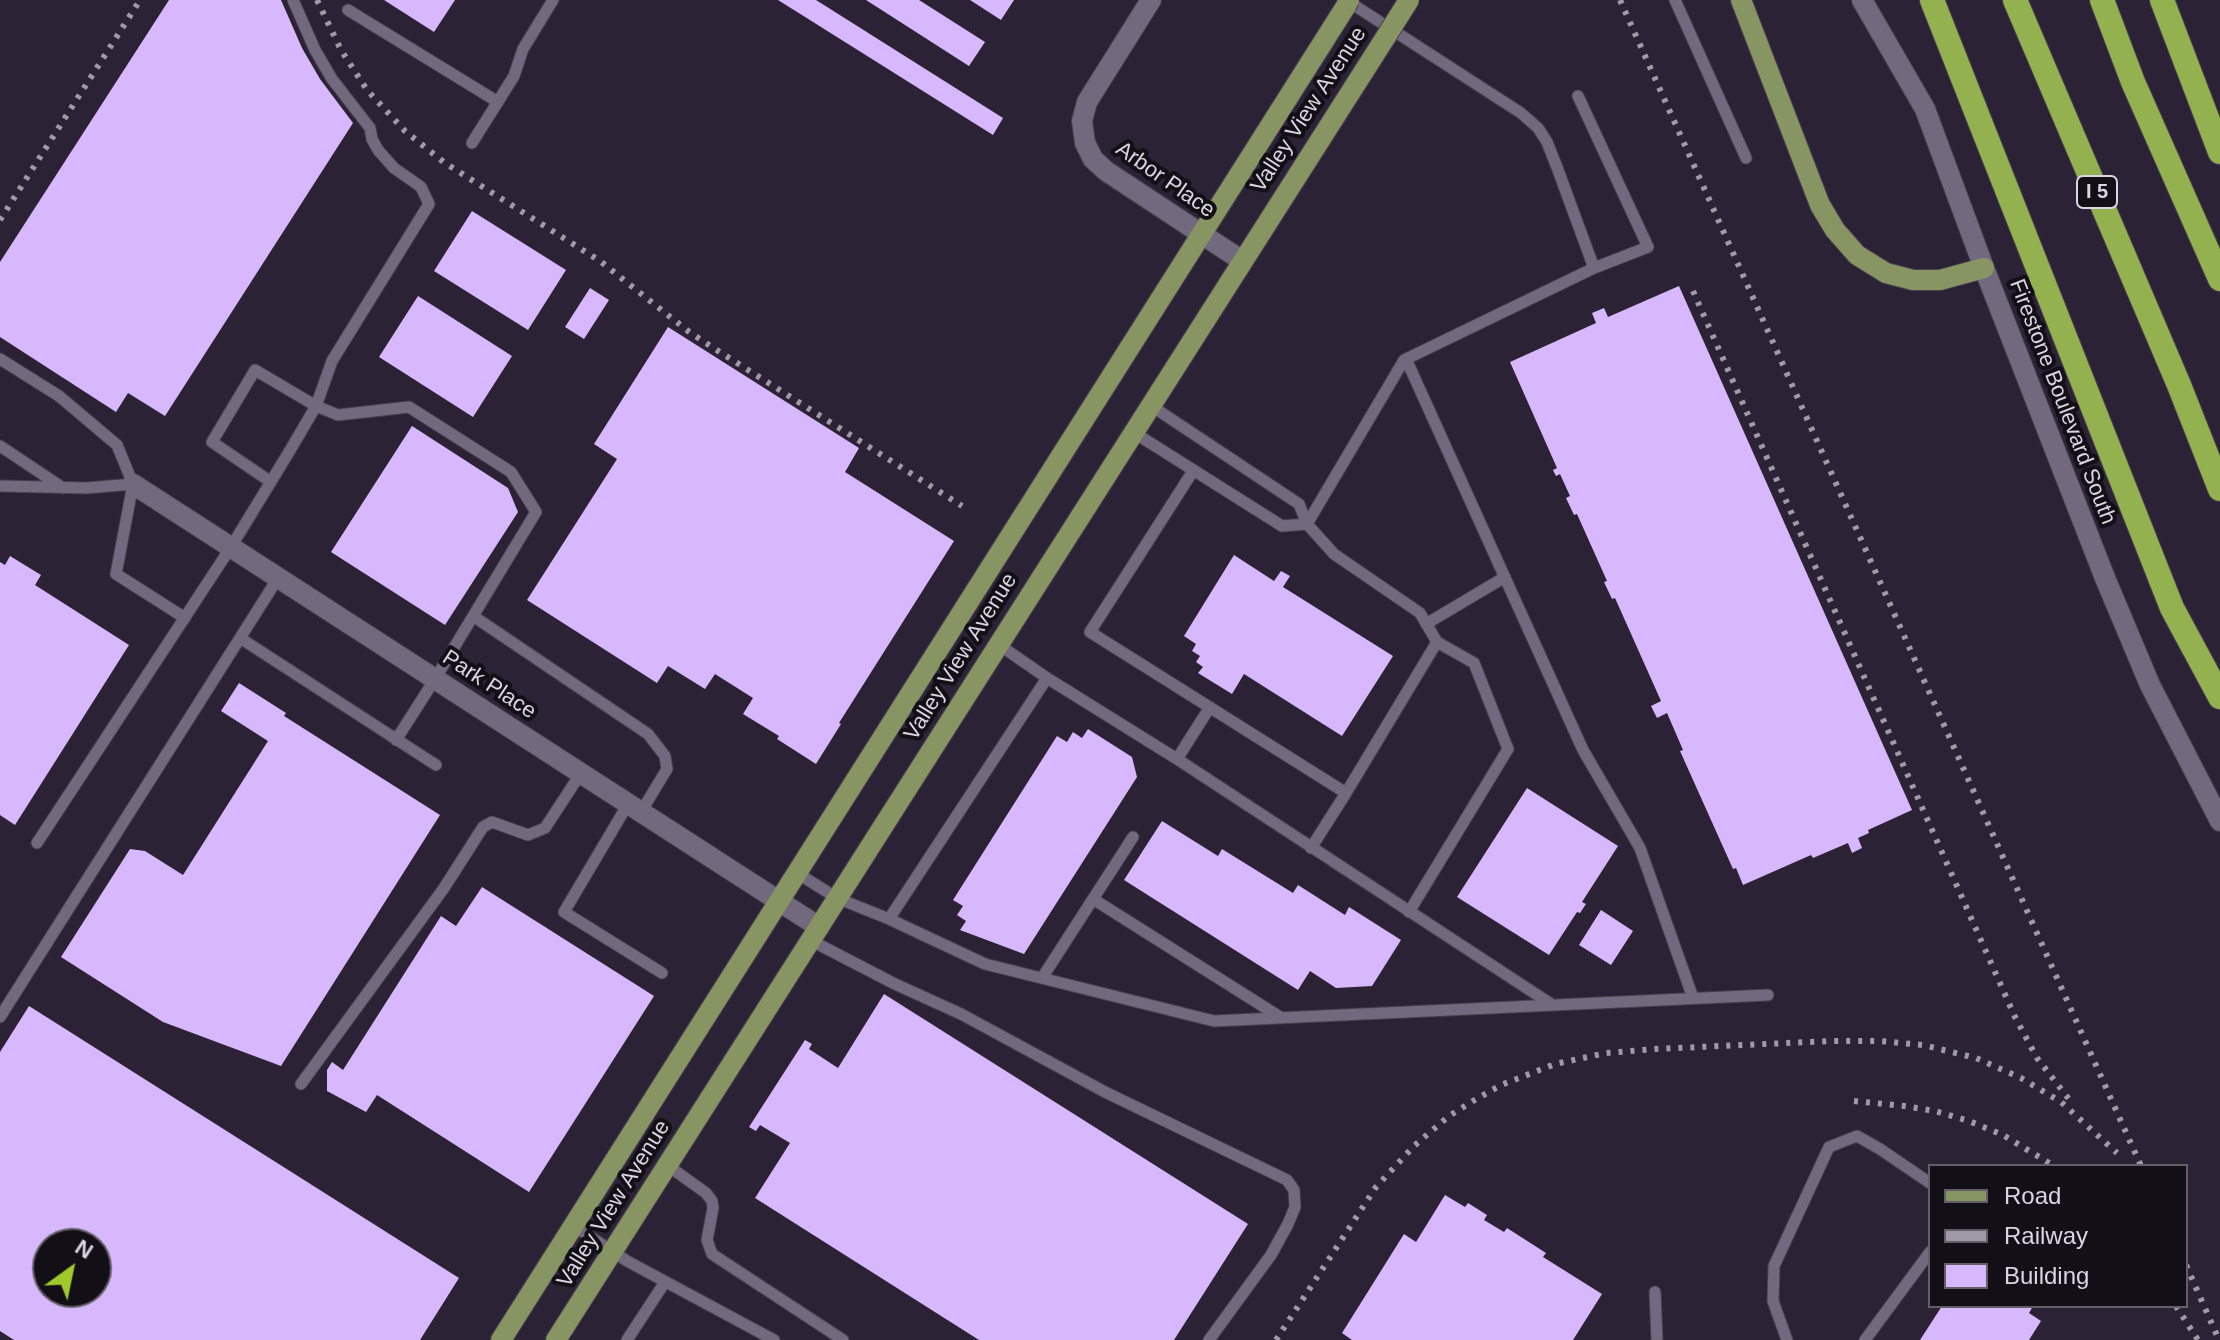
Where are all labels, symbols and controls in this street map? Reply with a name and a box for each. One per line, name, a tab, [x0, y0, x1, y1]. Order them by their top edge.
street label: Valley View Avenue	[1246, 22, 1372, 198]
street label: Arbor Place	[1110, 136, 1220, 224]
road number: I 5	[2077, 176, 2117, 208]
street label: Firestone Boulevard South	[2003, 276, 2121, 528]
street label: Valley View Avenue	[899, 569, 1023, 745]
street label: Park Place	[437, 645, 541, 725]
street label: Valley View Avenue	[552, 1116, 676, 1292]
legend	[1928, 1164, 2188, 1308]
text: Road	[2004, 1182, 2061, 1209]
text: Railway	[2004, 1222, 2088, 1249]
north arrow	[32, 1228, 112, 1308]
text: N	[71, 1234, 98, 1264]
text: Building	[2004, 1262, 2089, 1289]

